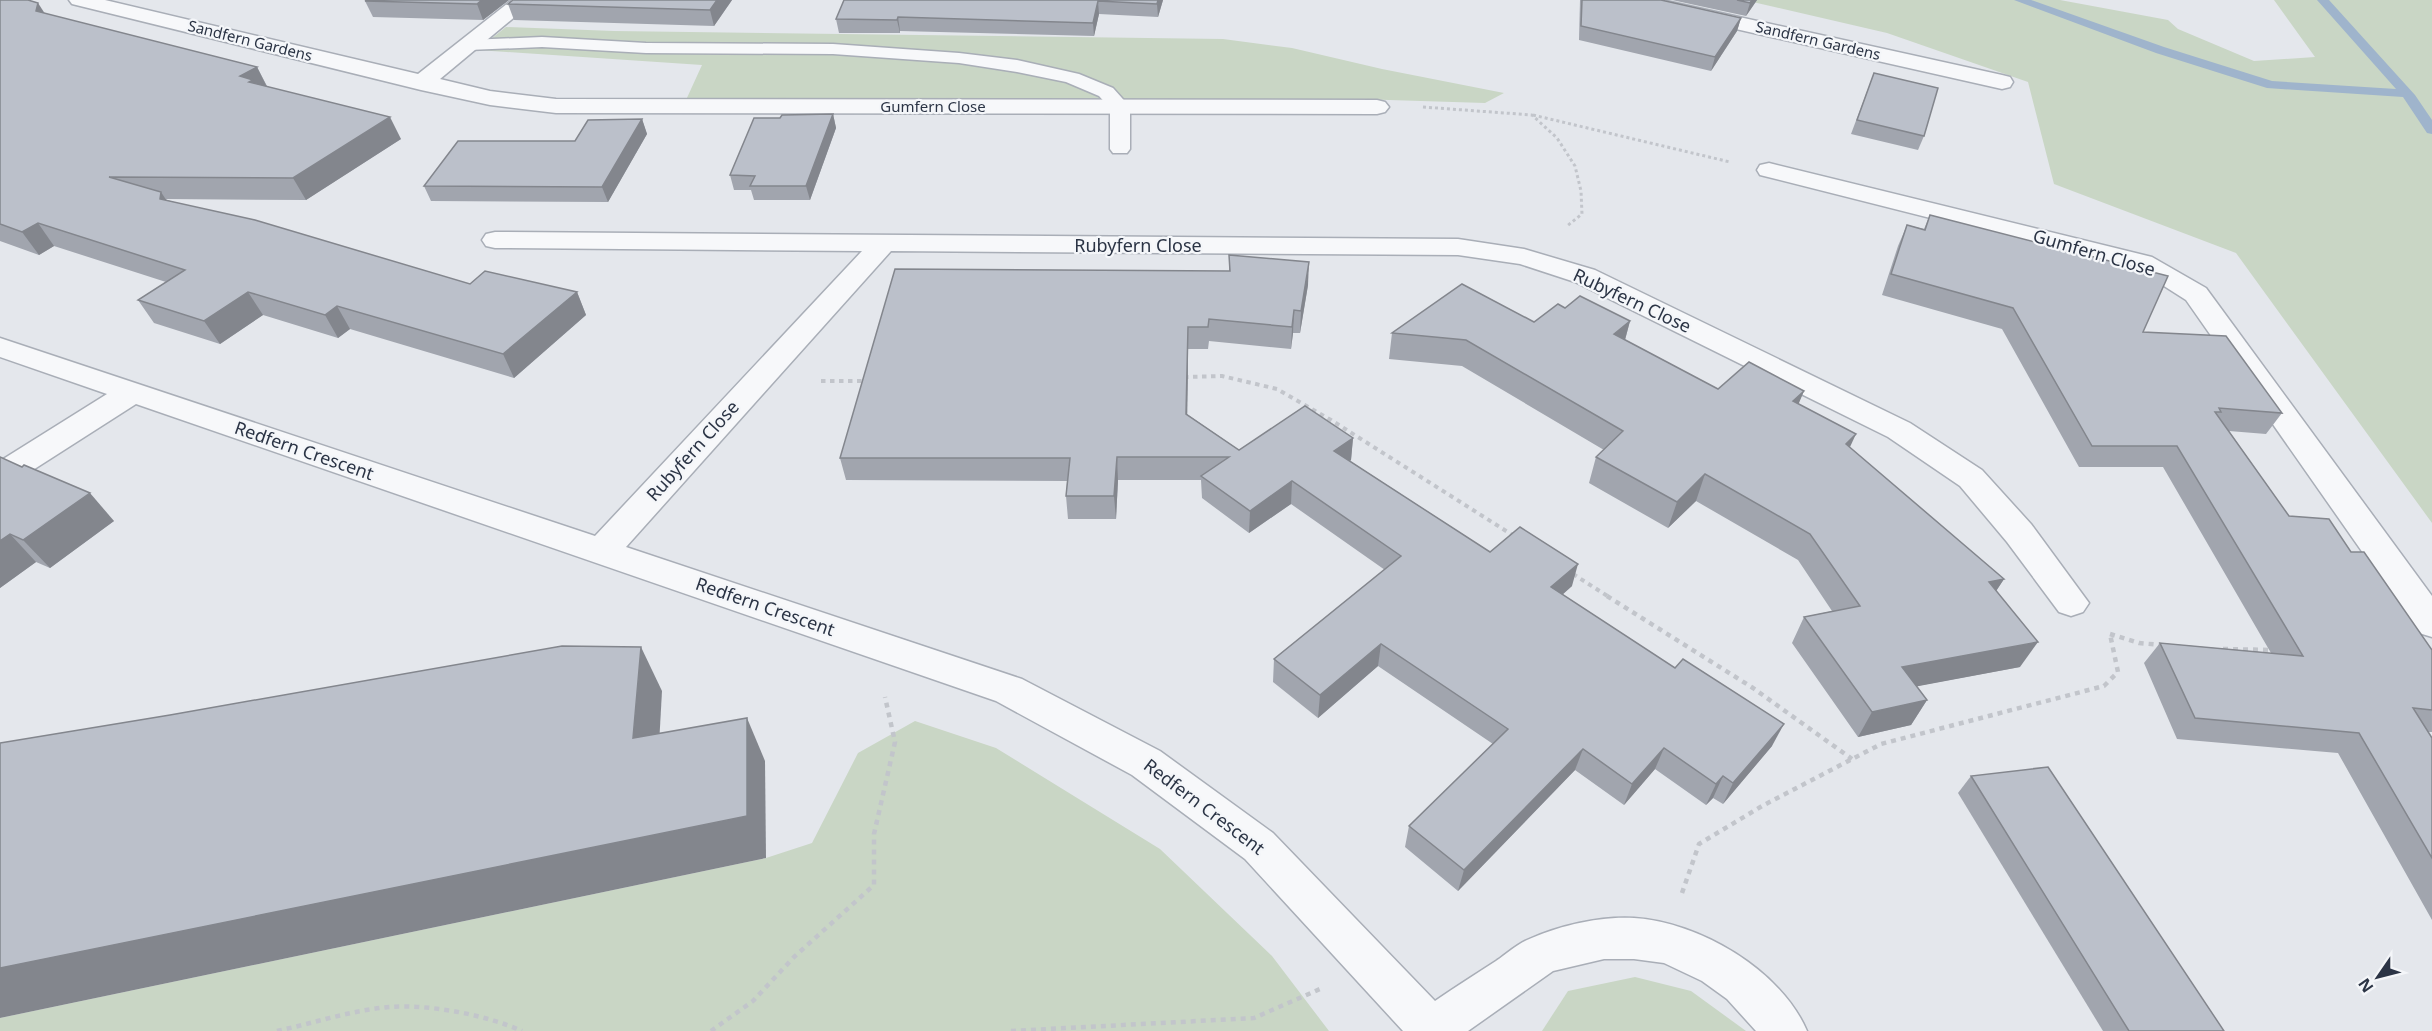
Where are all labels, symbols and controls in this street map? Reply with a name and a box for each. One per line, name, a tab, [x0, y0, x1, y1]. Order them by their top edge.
street label: Sandfern Gardens	[186, 15, 315, 65]
street label: Sandfern Gardens	[1754, 16, 1883, 64]
street label: Gumfern Close	[880, 96, 986, 116]
street label: Gumfern Close	[2030, 223, 2158, 281]
street label: Rubyfern Close	[1074, 233, 1202, 257]
street label: Rubyfern Close	[1570, 262, 1695, 338]
street label: Rubyfern Close	[641, 395, 744, 506]
street label: Redfern Crescent	[232, 415, 378, 485]
street label: Redfern Crescent	[693, 571, 839, 641]
street label: Redfern Crescent	[1139, 753, 1270, 860]
north arrow	[2348, 947, 2408, 1007]
text: N	[2353, 974, 2378, 997]

